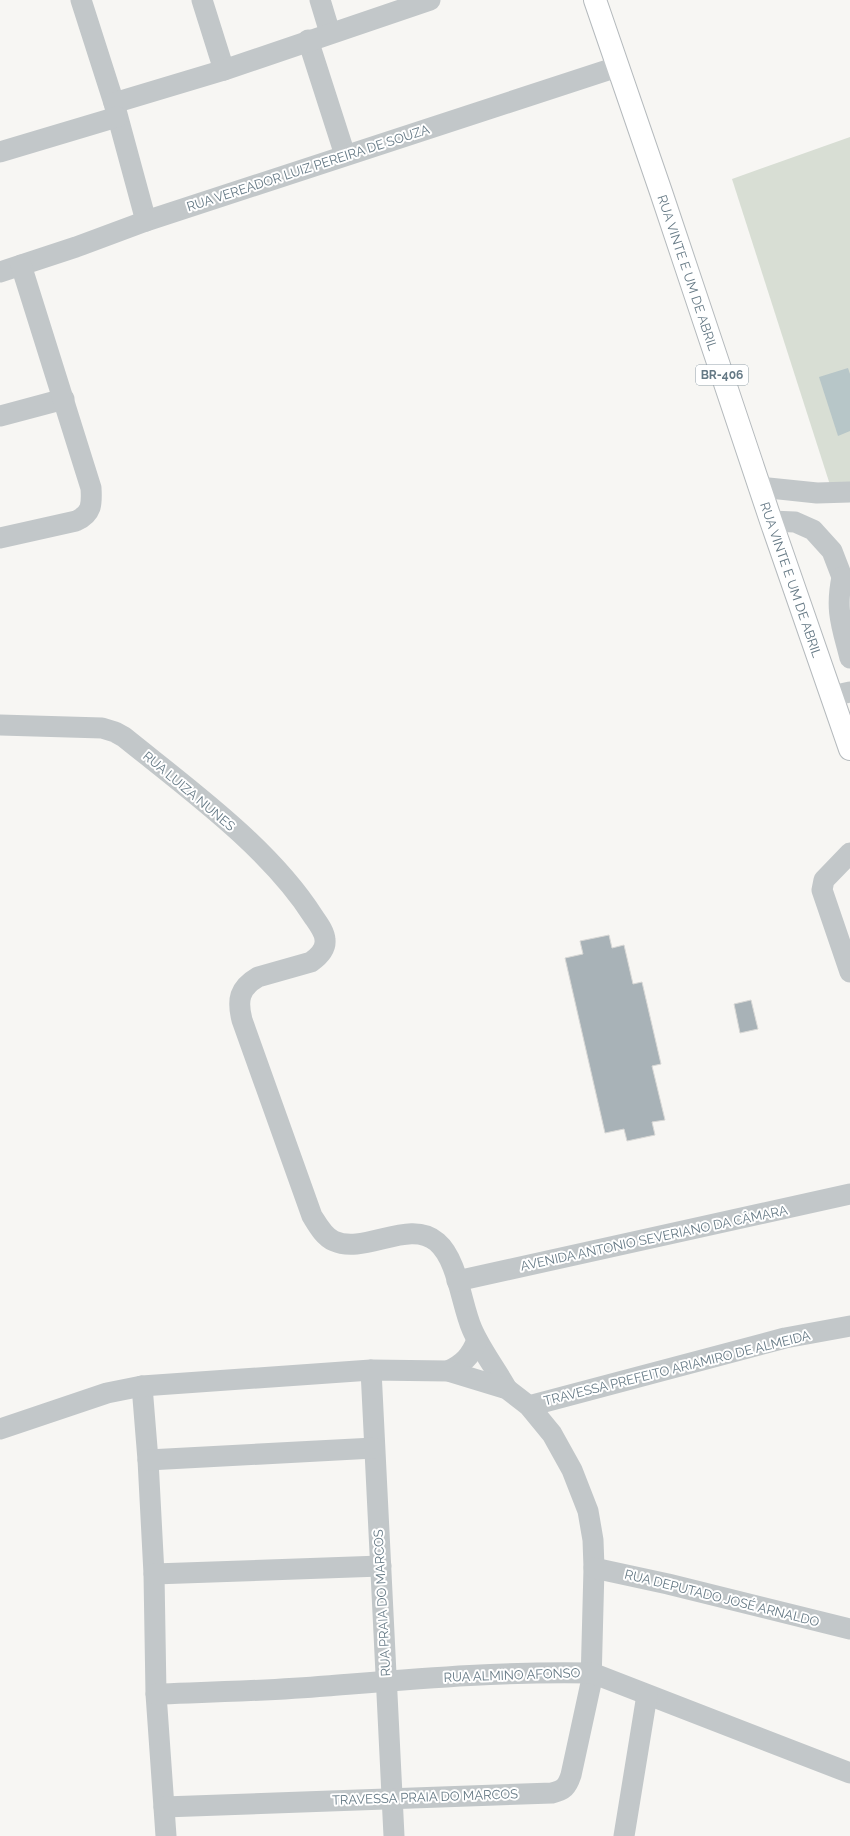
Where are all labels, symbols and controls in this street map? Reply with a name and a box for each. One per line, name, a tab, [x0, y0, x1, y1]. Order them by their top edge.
street label: RUA VEREADOR LUIZ PEREIRA DE SOUZA	[185, 121, 432, 214]
street label: RUA VINTE E UM DE ABRIL	[655, 193, 721, 353]
road number: BR-406	[696, 365, 748, 385]
street label: RUA VINTE E UM DE ABRIL	[758, 500, 825, 660]
street label: RUA LUIZA NUNES	[140, 748, 238, 834]
street label: AVENIDA ANTONIO SEVERIANO DA CÂMARA	[519, 1202, 789, 1274]
street label: TRAVESSA PREFEITO ARIAMIRO DE ALMEIDA	[542, 1327, 812, 1408]
street label: RUA PRAIA DO MARCOS	[371, 1529, 393, 1677]
street label: RUA DEPUTADO JOSÉ ARNALDO	[623, 1567, 821, 1630]
street label: RUA ALMINO AFONSO	[443, 1665, 581, 1685]
street label: TRAVESSA PRAIA DO MARCOS	[332, 1786, 518, 1808]

